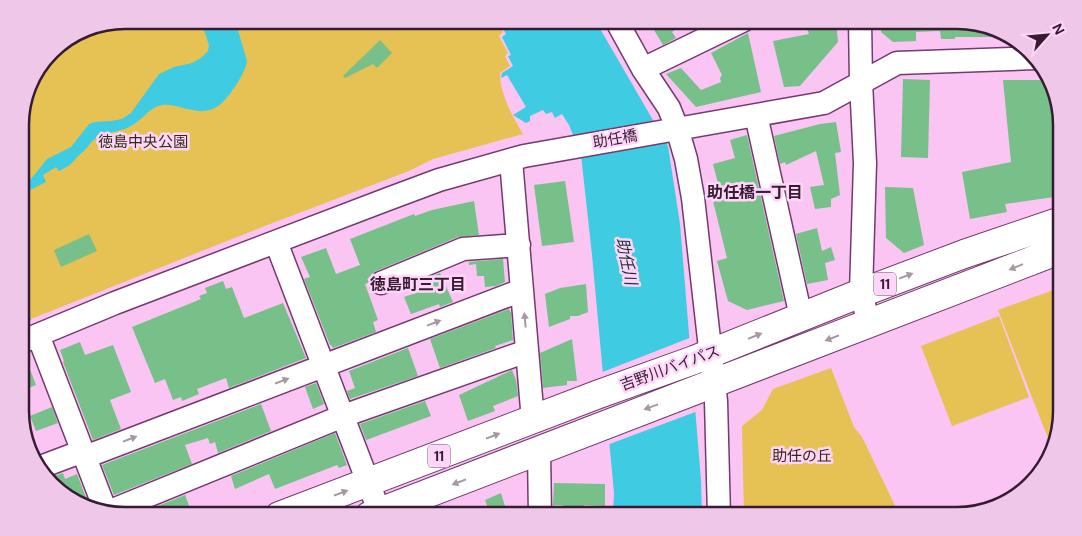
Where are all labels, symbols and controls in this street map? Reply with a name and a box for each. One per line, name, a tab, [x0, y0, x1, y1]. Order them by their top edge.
north arrow	[1022, 10, 1072, 60]
text: N	[1048, 20, 1069, 38]
street label: 助任橋	[591, 125, 639, 153]
park label: 徳島中央公園	[98, 132, 188, 152]
district label: 助任橋一丁目	[707, 182, 803, 203]
water label: 助任川	[611, 235, 642, 289]
one-way arrow	[1009, 263, 1023, 271]
road number: 11	[874, 272, 896, 296]
one-way arrow	[899, 272, 914, 279]
district label: 徳島町三丁目	[370, 274, 466, 295]
one-way arrow	[520, 311, 528, 327]
one-way arrow	[427, 319, 442, 327]
one-way arrow	[748, 331, 762, 339]
one-way arrow	[824, 334, 839, 342]
street label: 吉野川バイパス	[617, 341, 723, 395]
one-way arrow	[275, 377, 290, 385]
one-way arrow	[643, 403, 658, 411]
one-way arrow	[486, 432, 501, 440]
one-way arrow	[123, 435, 138, 443]
road number: 11	[428, 444, 450, 468]
park label: 助任の丘	[772, 446, 832, 466]
one-way arrow	[452, 478, 466, 486]
one-way arrow	[334, 489, 349, 497]

